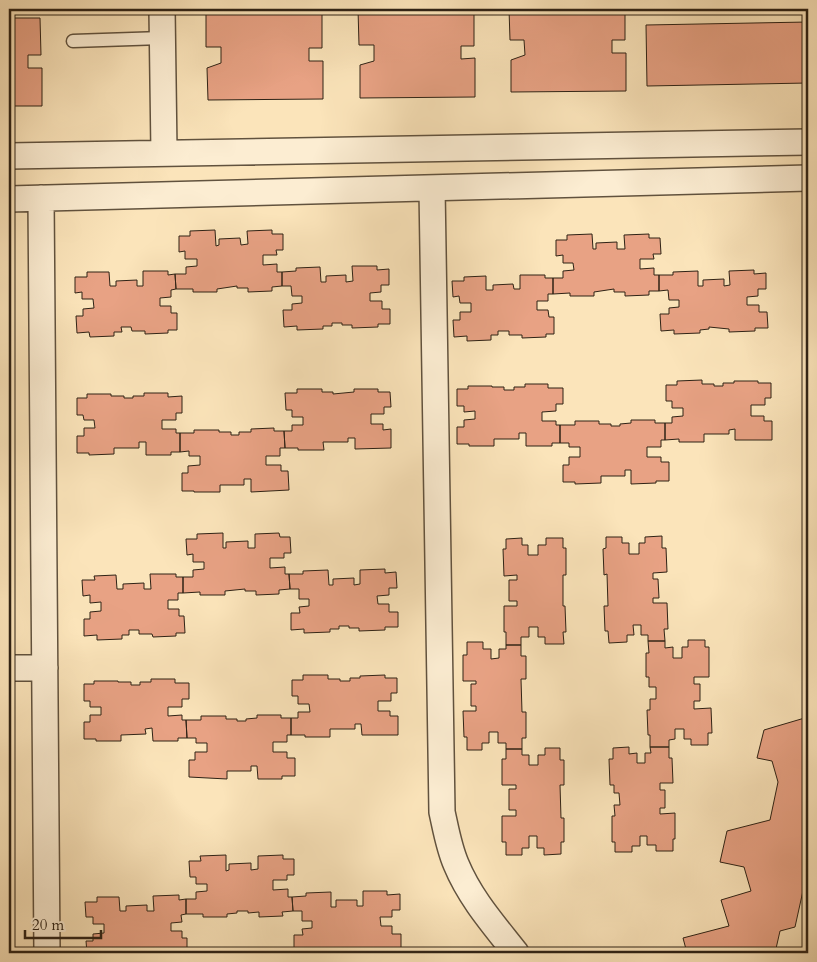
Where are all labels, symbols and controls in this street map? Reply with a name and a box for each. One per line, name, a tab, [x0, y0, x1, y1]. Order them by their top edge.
scale bar	[25, 907, 101, 939]
text: 20 m	[32, 915, 64, 935]

